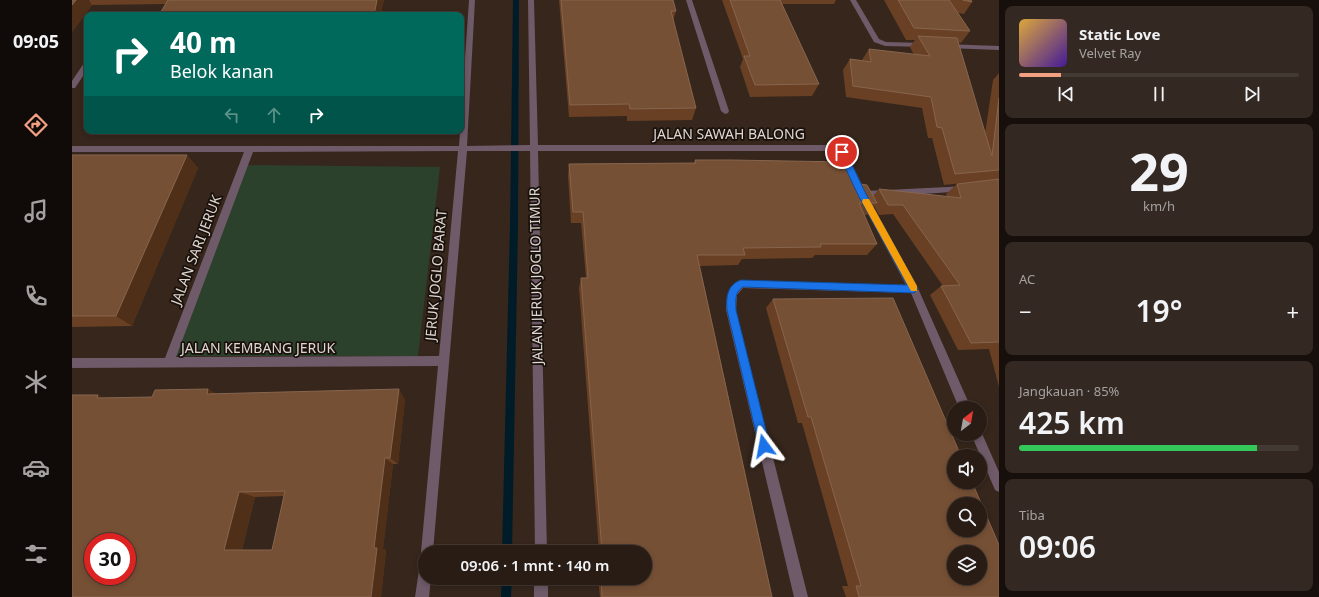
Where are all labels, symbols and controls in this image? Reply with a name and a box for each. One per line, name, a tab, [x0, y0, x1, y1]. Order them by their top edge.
text: 40 m	[170, 23, 237, 61]
text: Static Love	[1079, 24, 1160, 44]
icon: right	[104, 28, 156, 80]
text: 09:05	[13, 29, 59, 53]
text: Velvet Ray	[1079, 44, 1141, 62]
text: Belok kanan	[170, 59, 274, 83]
icon: previous	[1055, 83, 1077, 105]
icon: pause	[1148, 83, 1170, 105]
icon: next	[1241, 83, 1263, 105]
icon: left	[221, 104, 243, 126]
icon: ahead	[263, 104, 285, 126]
icon: right	[305, 104, 327, 126]
icon: directions	[22, 111, 50, 139]
street label: JALAN SAWAH BALONG	[651, 124, 805, 143]
pin	[825, 135, 859, 169]
text: 29	[1129, 135, 1189, 206]
icon: arrive	[831, 141, 853, 163]
street label: JALAN JERUK JOGLO TIMUR	[524, 187, 547, 367]
street label: JALAN SARI JERUK	[165, 192, 225, 309]
icon: music	[22, 197, 50, 225]
text: km/h	[1143, 197, 1175, 215]
street label: JERUK JOGLO BARAT	[420, 208, 451, 343]
text: AC	[1019, 270, 1035, 288]
icon: phone	[22, 282, 50, 310]
text: 19°	[1135, 290, 1183, 331]
text: −	[1019, 296, 1032, 326]
text: +	[1286, 296, 1299, 326]
street label: JALAN KEMBANG JERUK	[179, 338, 335, 357]
icon: climate	[22, 368, 50, 396]
text: Jangkauan · 85%	[1019, 382, 1119, 400]
north arrow	[947, 401, 987, 441]
map controls	[947, 401, 987, 585]
text: 425 km	[1019, 402, 1125, 443]
position arrow	[743, 425, 785, 467]
button: sound	[947, 449, 987, 489]
icon: car	[22, 454, 50, 482]
button: search	[947, 497, 987, 537]
text: Tiba	[1019, 506, 1045, 524]
text: 09:06	[1019, 526, 1096, 567]
speed limit sign: 30	[84, 533, 136, 585]
icon: filters	[22, 540, 50, 568]
button: layers	[947, 545, 987, 585]
text: 09:06 · 1 mnt · 140 m	[461, 555, 609, 575]

